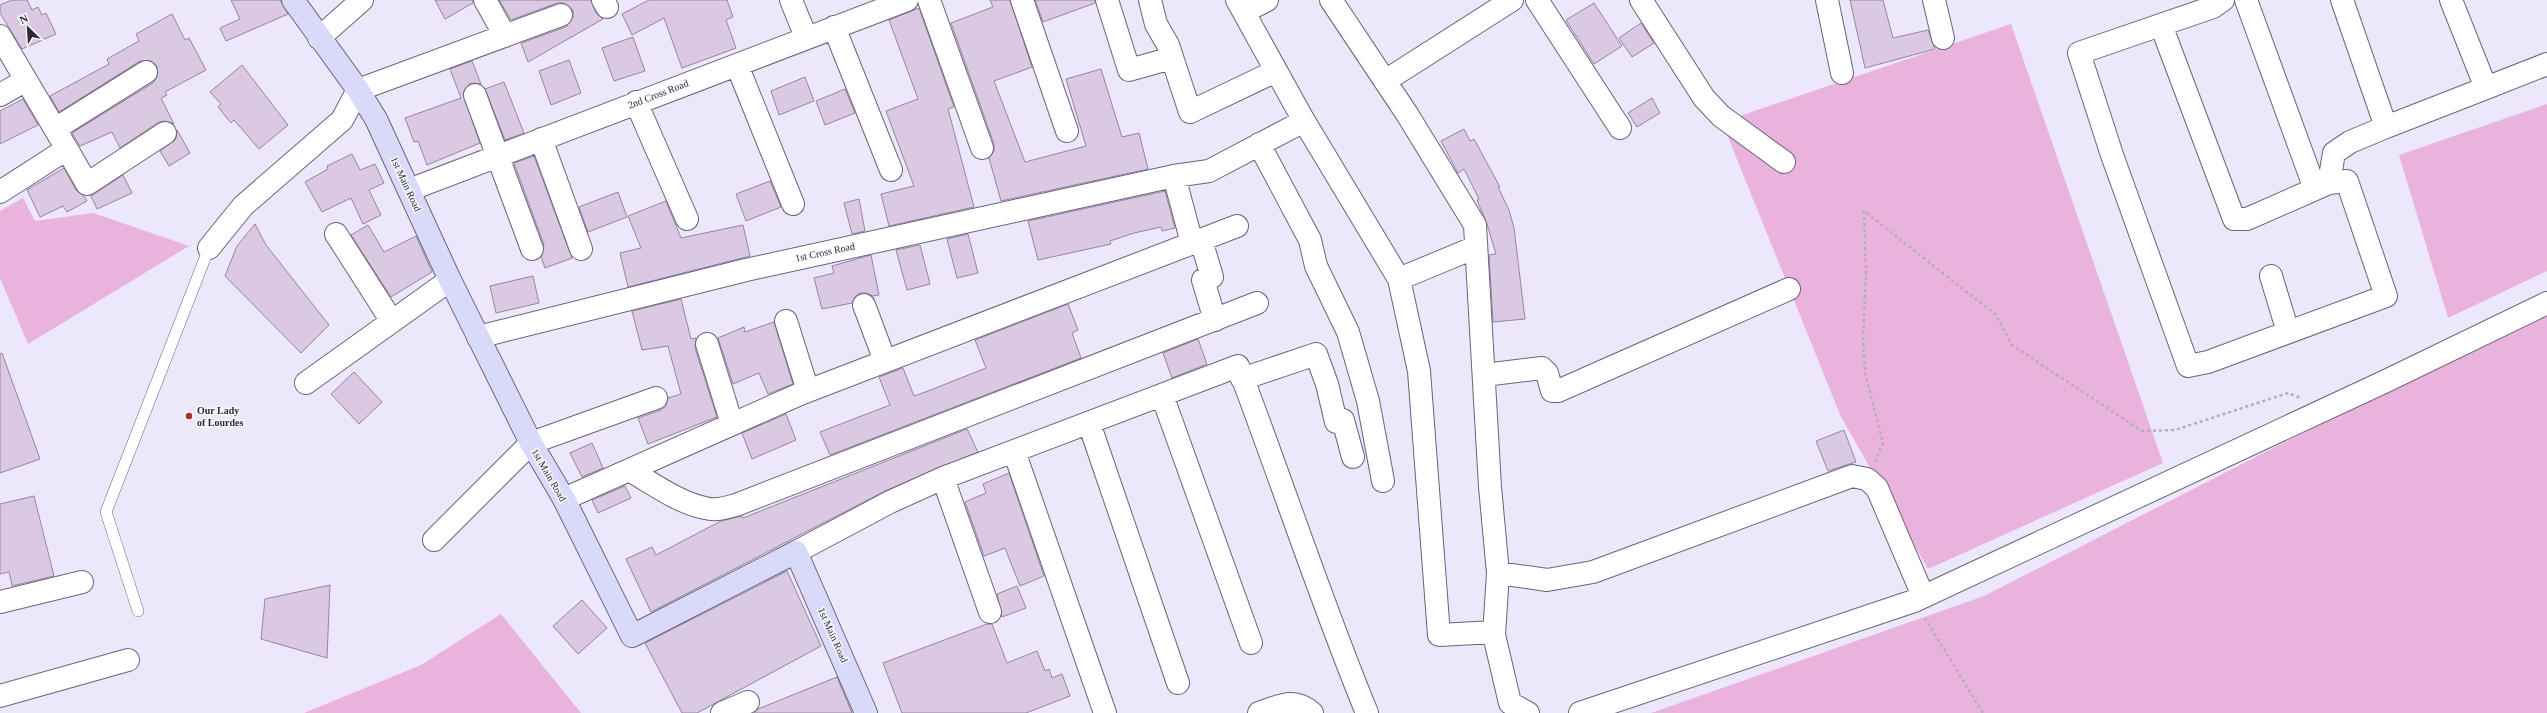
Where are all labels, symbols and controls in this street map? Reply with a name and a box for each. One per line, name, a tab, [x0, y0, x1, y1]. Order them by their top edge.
north arrow	[8, 8, 48, 48]
text: N	[18, 12, 30, 26]
street label: 2nd Cross Road	[626, 77, 690, 111]
street label: 1st Main Road	[389, 155, 423, 213]
street label: 1st Cross Road	[794, 240, 856, 264]
place label: Our Lady of Lourdes	[197, 405, 244, 428]
marker: Our Lady of Lourdes	[184, 411, 194, 421]
street label: 1st Main Road	[530, 447, 568, 503]
street label: 1st Main Road	[816, 606, 850, 664]

